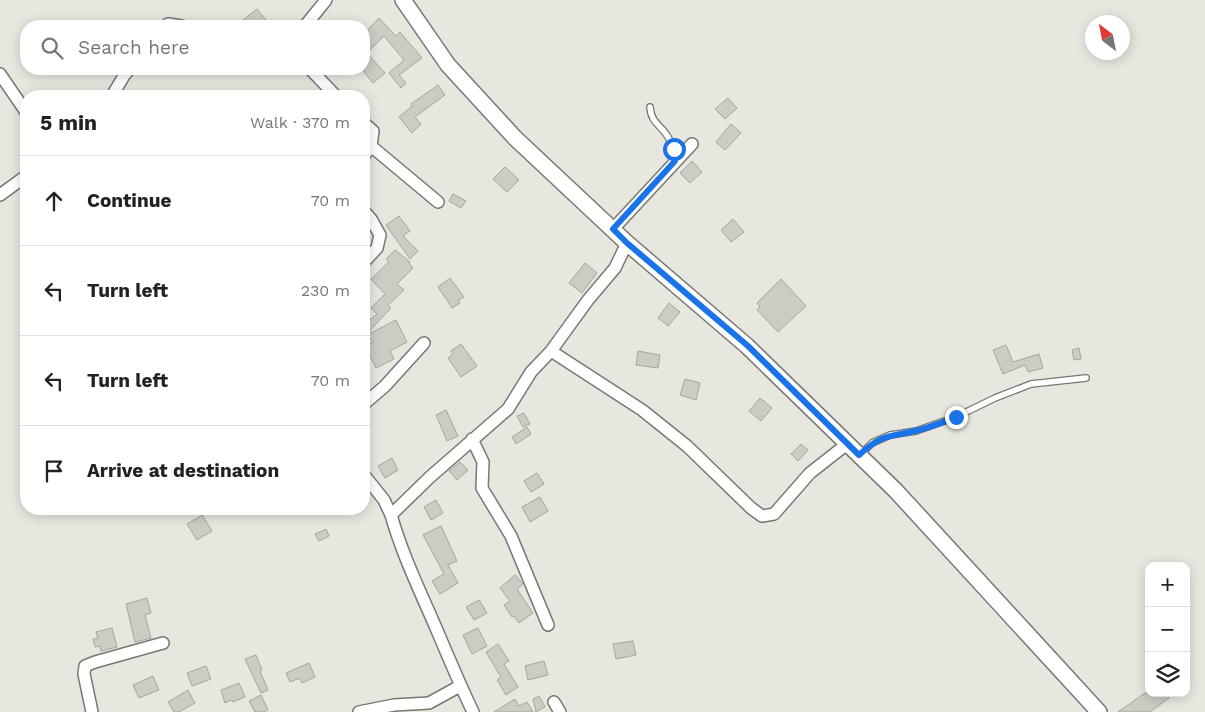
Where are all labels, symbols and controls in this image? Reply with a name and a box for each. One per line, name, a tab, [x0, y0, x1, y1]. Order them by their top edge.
north arrow	[1085, 15, 1130, 60]
search box	[20, 20, 370, 75]
icon: search	[38, 34, 66, 62]
text: Search here	[78, 36, 189, 59]
text: 5 min	[40, 110, 97, 135]
text: Walk · 370 m	[250, 113, 350, 132]
route start	[663, 138, 686, 161]
icon: ahead	[40, 187, 68, 215]
text: Continue	[87, 189, 171, 212]
text: 70 m	[311, 191, 350, 210]
icon: left	[40, 277, 68, 305]
text: Turn left	[87, 279, 168, 302]
text: 230 m	[301, 281, 350, 300]
icon: left	[40, 367, 68, 395]
text: Turn left	[87, 369, 168, 392]
text: 70 m	[311, 371, 350, 390]
route end	[945, 406, 968, 429]
icon: arrive	[40, 457, 68, 485]
text: Arrive at destination	[87, 459, 279, 482]
map controls	[1145, 562, 1190, 697]
button: +	[1145, 562, 1190, 607]
button: −	[1145, 607, 1190, 652]
button: layers	[1145, 652, 1190, 697]

